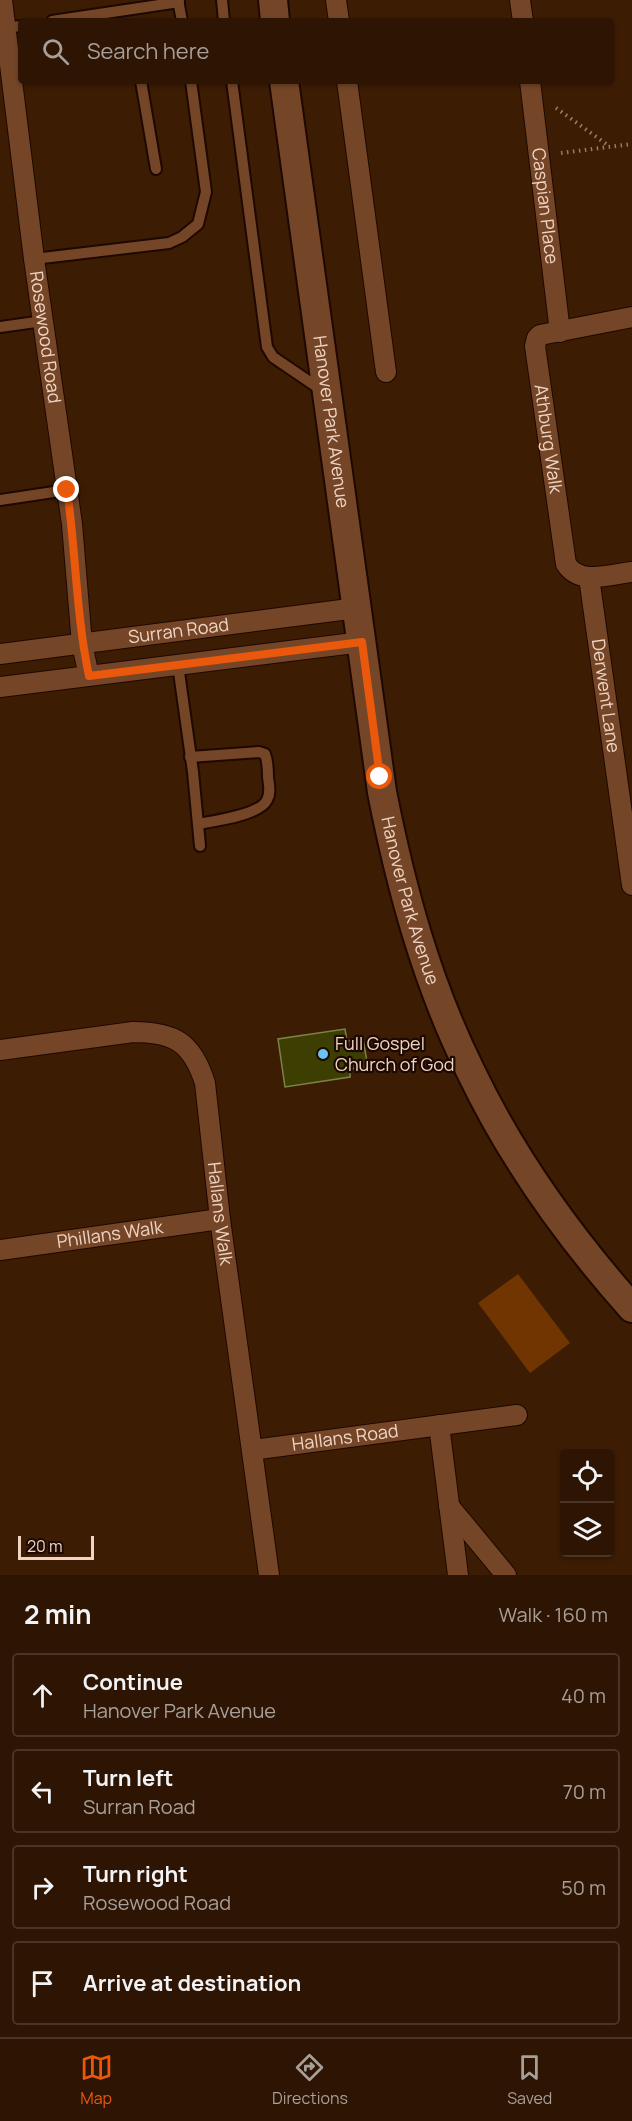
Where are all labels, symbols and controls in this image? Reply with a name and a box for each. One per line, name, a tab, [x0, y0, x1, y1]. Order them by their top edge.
search box	[18, 18, 614, 84]
icon: search	[39, 35, 72, 68]
text: Search here	[87, 36, 209, 66]
street label: Caspian Place	[527, 147, 565, 265]
street label: Rosewood Road	[25, 269, 68, 405]
street label: Hanover Park Avenue	[308, 334, 356, 509]
street label: Athburg Walk	[530, 383, 569, 496]
route end	[53, 476, 79, 502]
street label: Surran Road	[127, 612, 230, 648]
street label: Derwent Lane	[587, 637, 626, 754]
route start	[366, 763, 392, 789]
street label: Hanover Park Avenue	[376, 814, 446, 988]
place label: Full Gospel Church of God	[335, 1031, 454, 1076]
marker: Full Gospel Church of God	[316, 1047, 330, 1061]
street label: Hallans Walk	[203, 1161, 239, 1268]
street label: Phillans Walk	[55, 1214, 166, 1253]
street label: Hallans Road	[290, 1418, 400, 1456]
map controls	[560, 1449, 614, 1557]
button: locate	[560, 1449, 614, 1503]
button: layers	[560, 1503, 614, 1557]
scale bar	[18, 1533, 94, 1560]
text: 20 m	[27, 1535, 63, 1557]
text: 2 min	[24, 1596, 92, 1632]
text: Walk · 160 m	[499, 1601, 608, 1628]
text: Continue	[83, 1667, 183, 1697]
icon: ahead	[26, 1679, 59, 1712]
text: 40 m	[561, 1682, 606, 1709]
text: Hanover Park Avenue	[83, 1697, 276, 1724]
text: Turn left	[83, 1763, 173, 1793]
icon: left	[26, 1775, 59, 1808]
text: 70 m	[563, 1778, 606, 1805]
text: Surran Road	[83, 1793, 196, 1820]
text: Turn right	[83, 1859, 188, 1889]
icon: right	[26, 1871, 59, 1904]
text: 50 m	[561, 1874, 606, 1901]
text: Rosewood Road	[83, 1889, 231, 1916]
icon: arrive	[26, 1967, 59, 2000]
text: Arrive at destination	[83, 1968, 301, 1998]
tab: Map	[80, 2051, 113, 2109]
tab: Directions	[272, 2051, 348, 2109]
tab: Saved	[507, 2051, 552, 2109]

